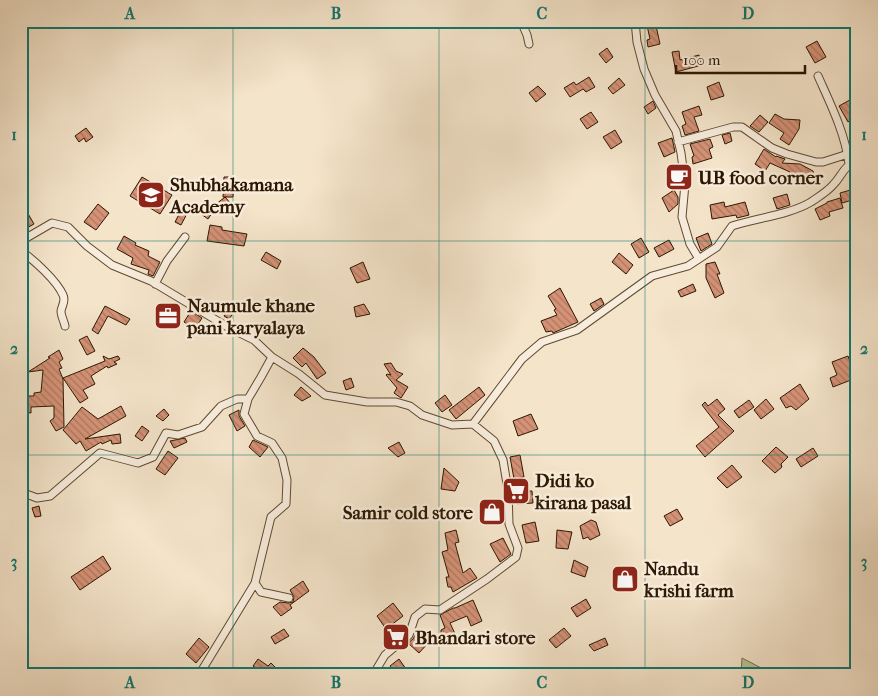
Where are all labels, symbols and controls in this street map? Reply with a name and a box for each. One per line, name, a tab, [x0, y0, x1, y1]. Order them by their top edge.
text: A	[124, 4, 136, 23]
text: B	[331, 4, 341, 23]
text: C	[537, 4, 548, 23]
text: D	[742, 4, 754, 23]
scale bar	[676, 42, 804, 74]
text: 100 m	[683, 51, 721, 69]
text: 1	[11, 125, 17, 144]
text: 1	[861, 125, 867, 144]
cafe icon: UB food corner	[664, 162, 694, 192]
place label: UB food corner	[697, 167, 824, 189]
place label: Shubhakamana Academy	[169, 174, 294, 218]
school or university icon: Shubhakamana Academy	[136, 180, 166, 210]
place label: Naumule khane pani karyalaya	[186, 295, 316, 339]
office icon: Naumule khane pani karyalaya	[153, 301, 183, 331]
text: 2	[10, 339, 18, 358]
text: 2	[860, 339, 868, 358]
place label: Didi ko kirana pasal	[534, 470, 632, 514]
supermarket icon: Didi ko kirana pasal	[501, 476, 531, 506]
shop icon: Samir cold store	[477, 497, 507, 527]
place label: Samir cold store	[343, 502, 474, 524]
text: 3	[11, 552, 17, 572]
text: 3	[861, 552, 867, 572]
place label: Nandu krishi farm	[643, 558, 734, 602]
shop icon: Nandu krishi farm	[610, 564, 640, 594]
supermarket icon: Bhandari store	[381, 622, 411, 652]
place label: Bhandari store	[415, 627, 536, 649]
text: A	[124, 673, 136, 692]
text: B	[331, 673, 341, 692]
text: C	[537, 673, 548, 692]
text: D	[742, 673, 754, 692]

